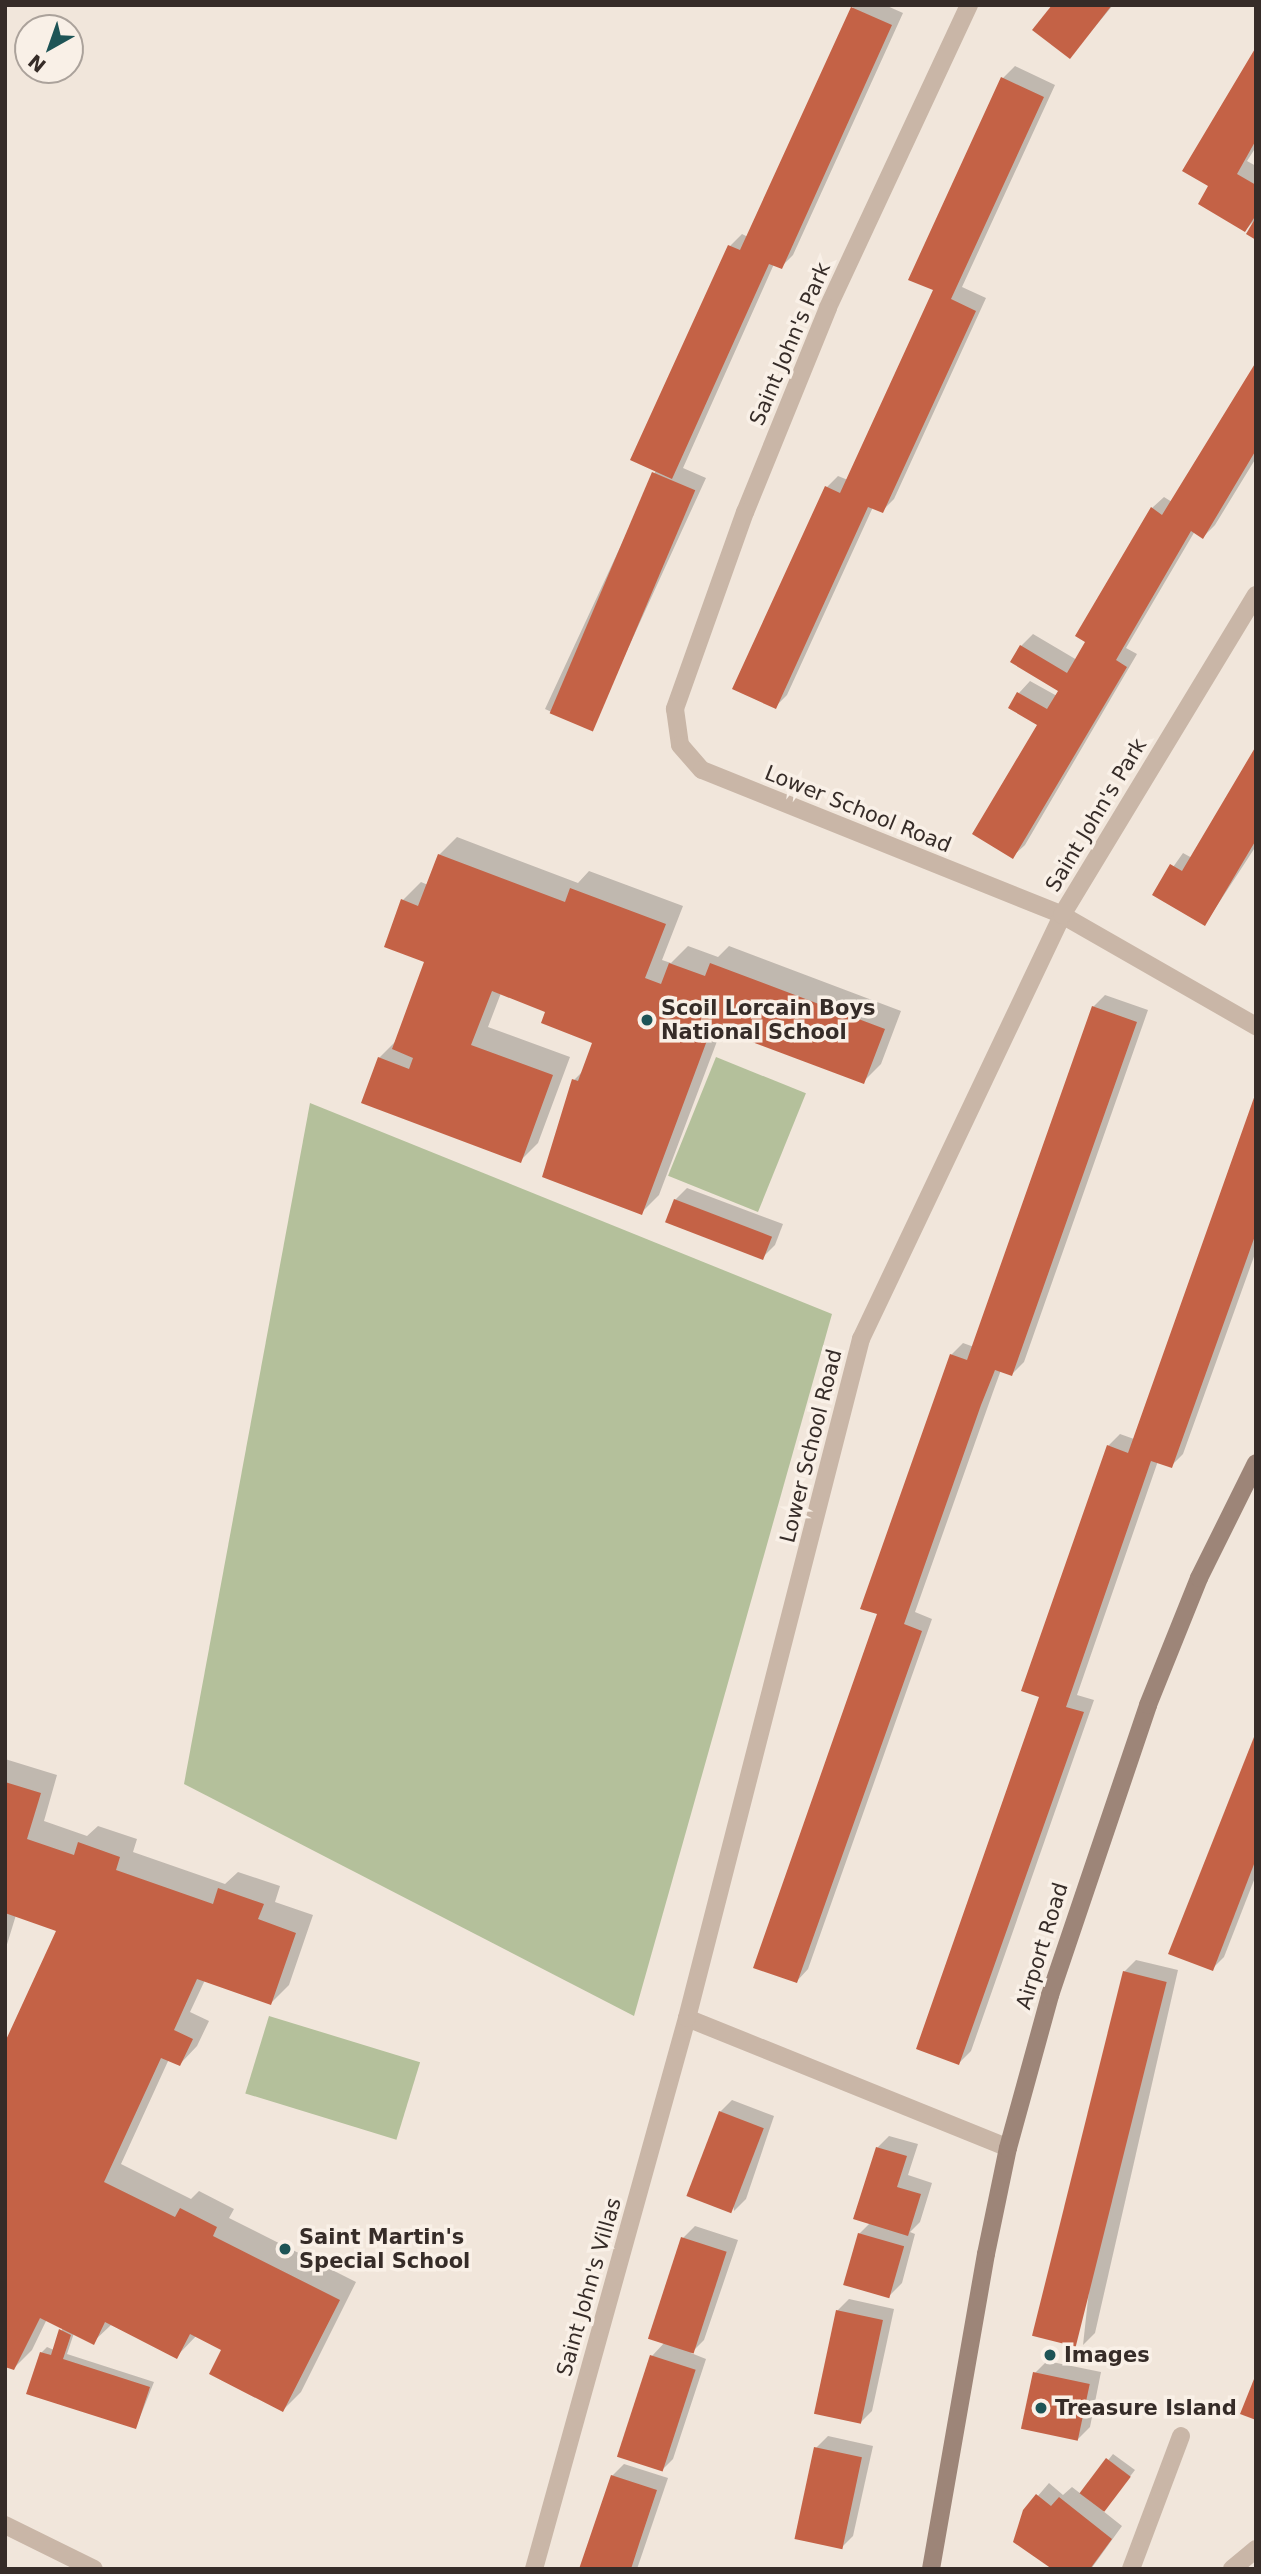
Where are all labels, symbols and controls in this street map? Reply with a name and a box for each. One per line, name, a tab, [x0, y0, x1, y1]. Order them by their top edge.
north arrow	[14, 14, 84, 84]
text: N	[24, 50, 50, 77]
street label: Saint John's Park	[744, 259, 836, 429]
street label: Saint John's Park	[1040, 734, 1152, 896]
street label: Lower School Road	[761, 760, 955, 858]
place label: Scoil Lorcain Boys National School	[661, 995, 876, 1045]
marker: Scoil Lorcain Boys National School	[639, 1012, 655, 1028]
street label: Lower School Road	[775, 1347, 847, 1545]
street label: Airport Road	[1011, 1880, 1073, 2012]
street label: Saint John's Villas	[551, 2195, 627, 2379]
place label: Saint Martin's Special School	[299, 2224, 470, 2274]
marker: Saint Martin's Special School	[277, 2241, 293, 2257]
place label: Images	[1064, 2342, 1150, 2368]
marker: Images	[1042, 2347, 1058, 2363]
place label: Treasure Island	[1055, 2395, 1237, 2421]
marker: Treasure Island	[1033, 2400, 1049, 2416]

